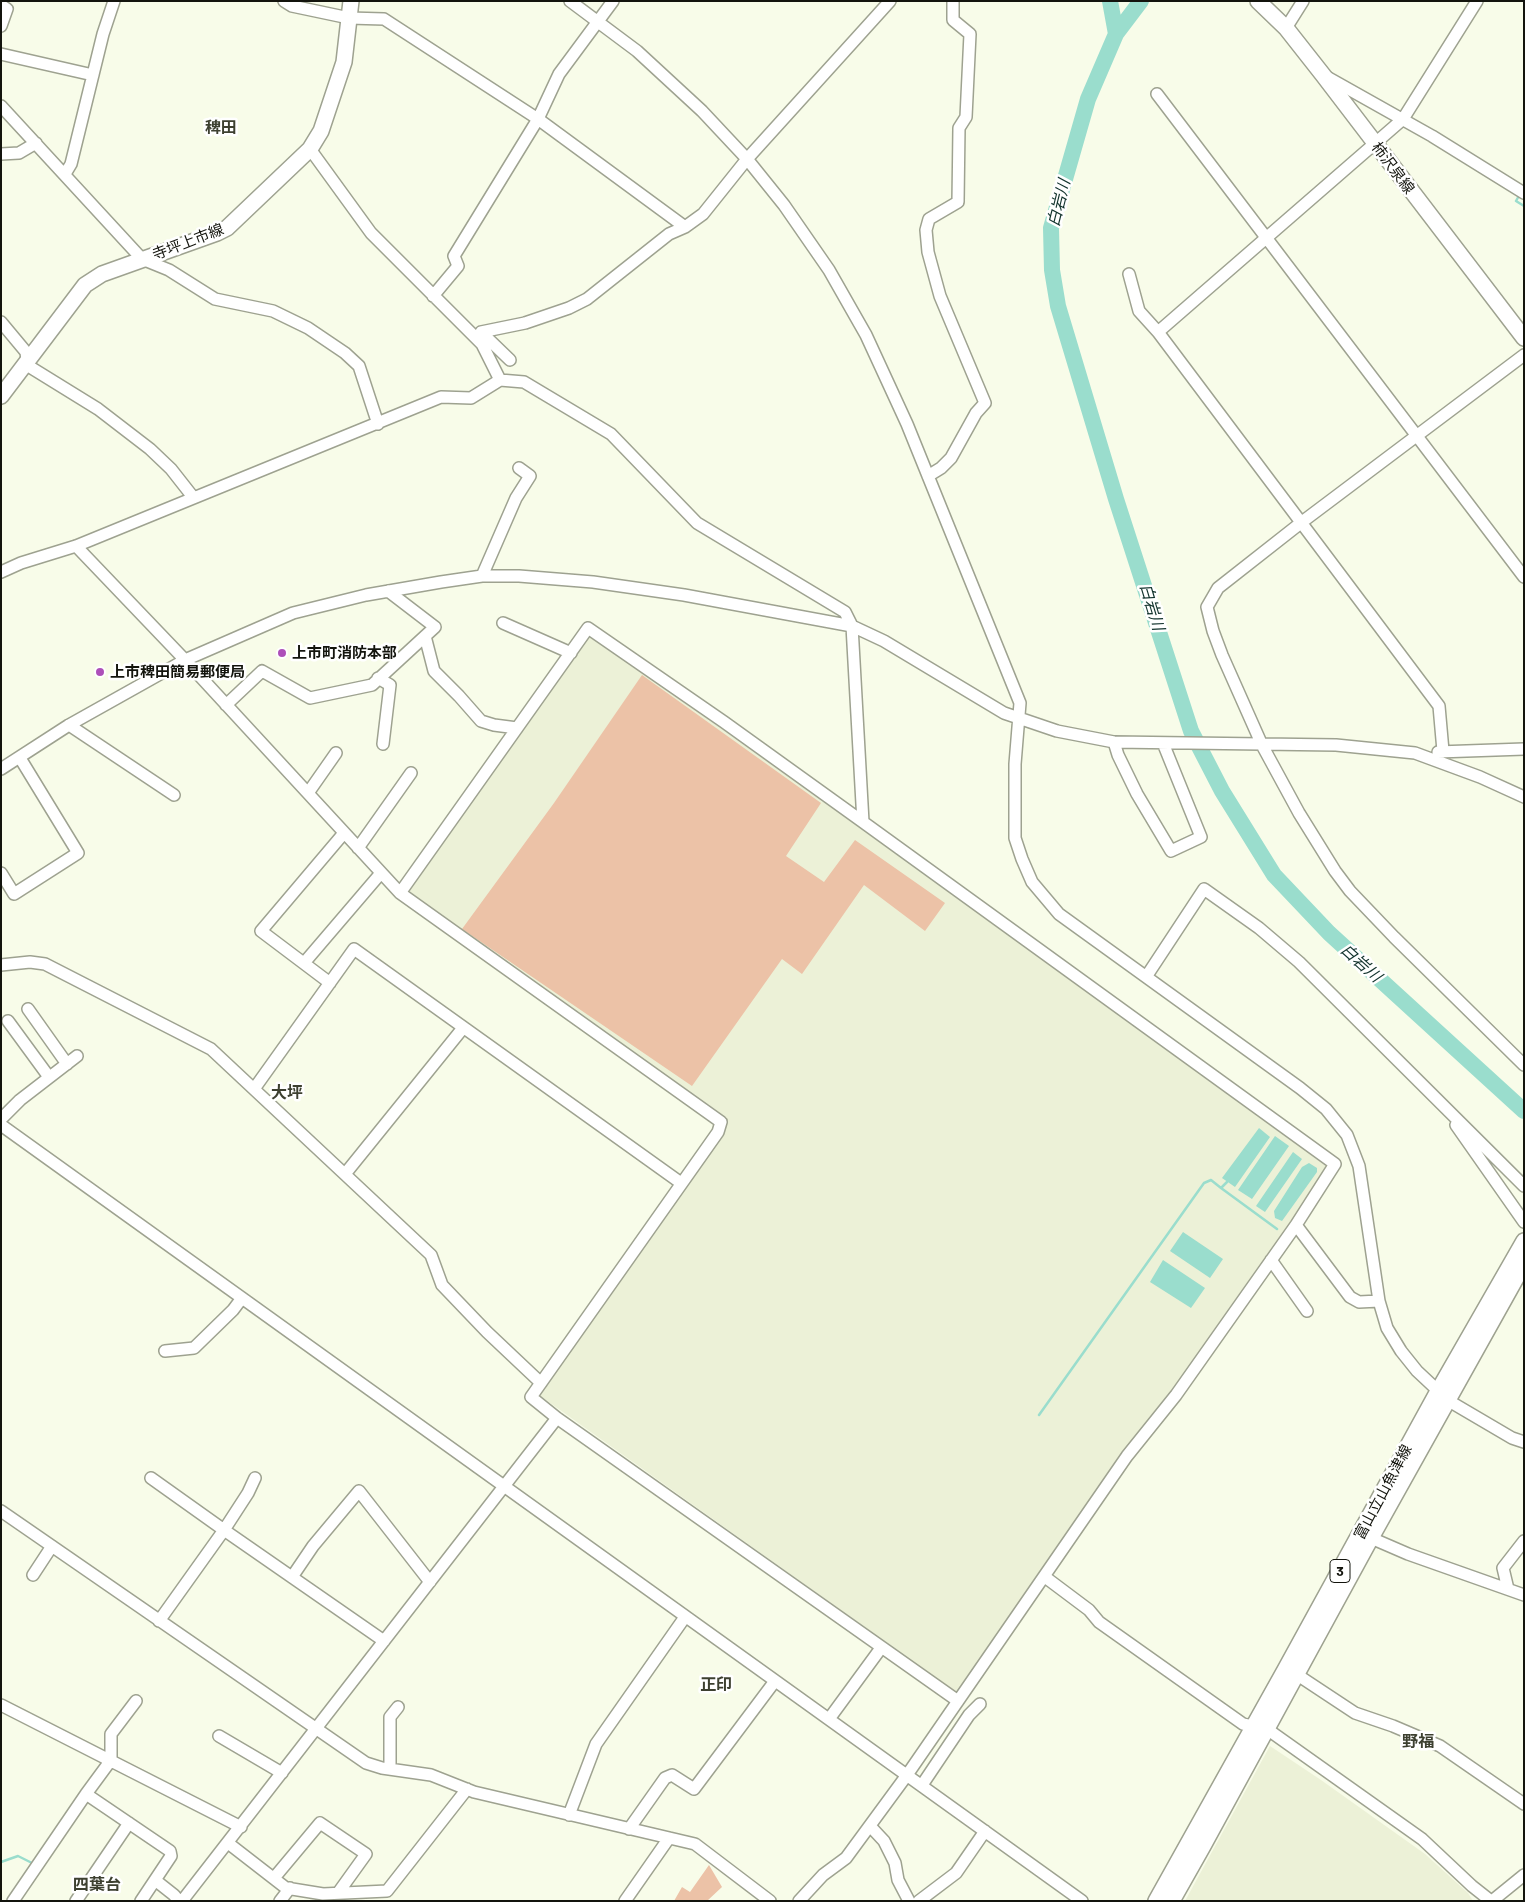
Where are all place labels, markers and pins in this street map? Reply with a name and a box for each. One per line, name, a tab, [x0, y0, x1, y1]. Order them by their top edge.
place label: 上市町消防本部	[292, 644, 397, 662]
marker: 上市町消防本部	[276, 647, 288, 659]
place label: 上市稗田簡易郵便局	[110, 663, 245, 681]
marker: 上市稗田簡易郵便局	[94, 666, 106, 678]

